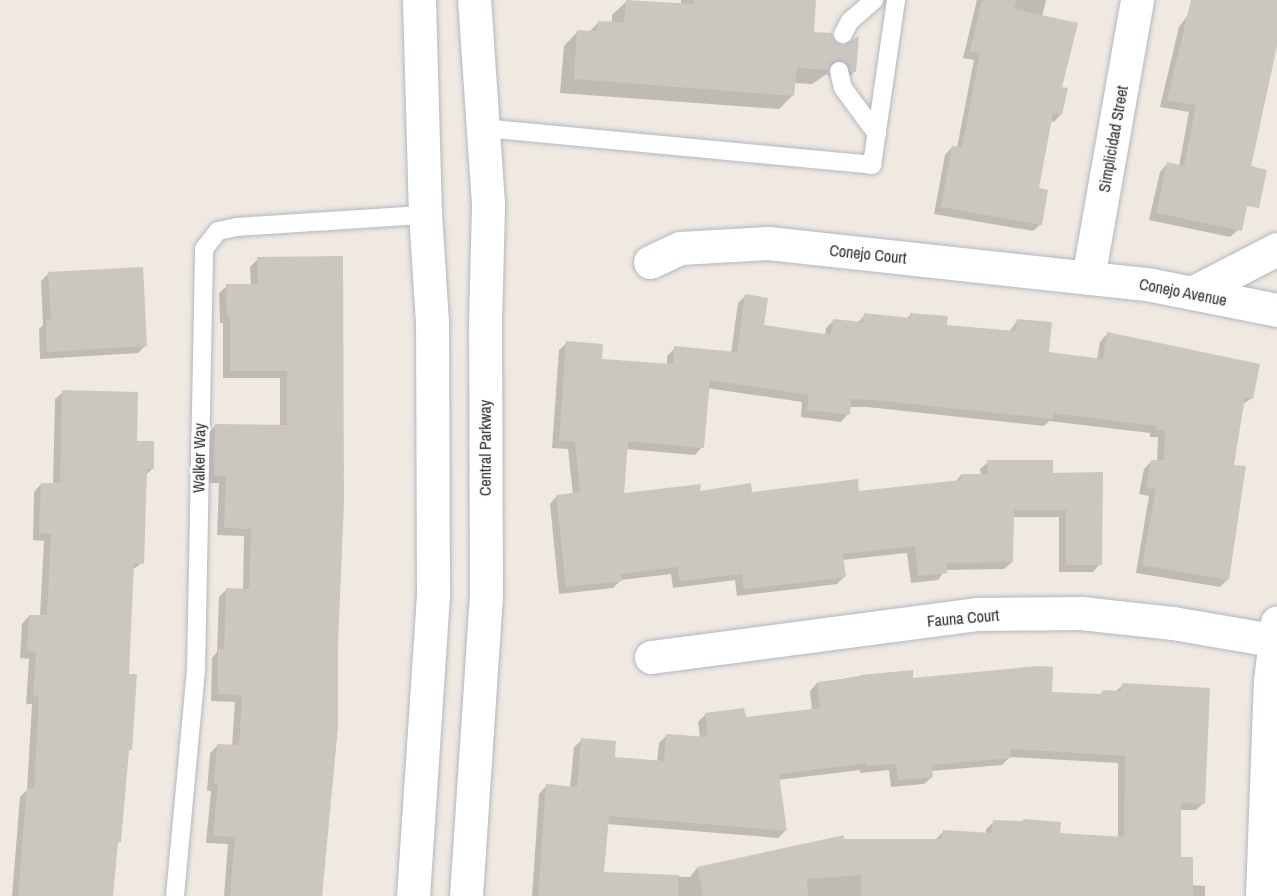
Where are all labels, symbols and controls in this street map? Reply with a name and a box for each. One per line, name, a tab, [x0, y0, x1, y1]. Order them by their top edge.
street label: Simplicidad Street	[1094, 84, 1132, 194]
street label: Conejo Court	[829, 240, 907, 268]
street label: Conejo Avenue	[1137, 274, 1229, 310]
street label: Central Parkway	[475, 400, 495, 496]
street label: Walker Way	[189, 423, 209, 493]
street label: Fauna Court	[926, 605, 1000, 631]

